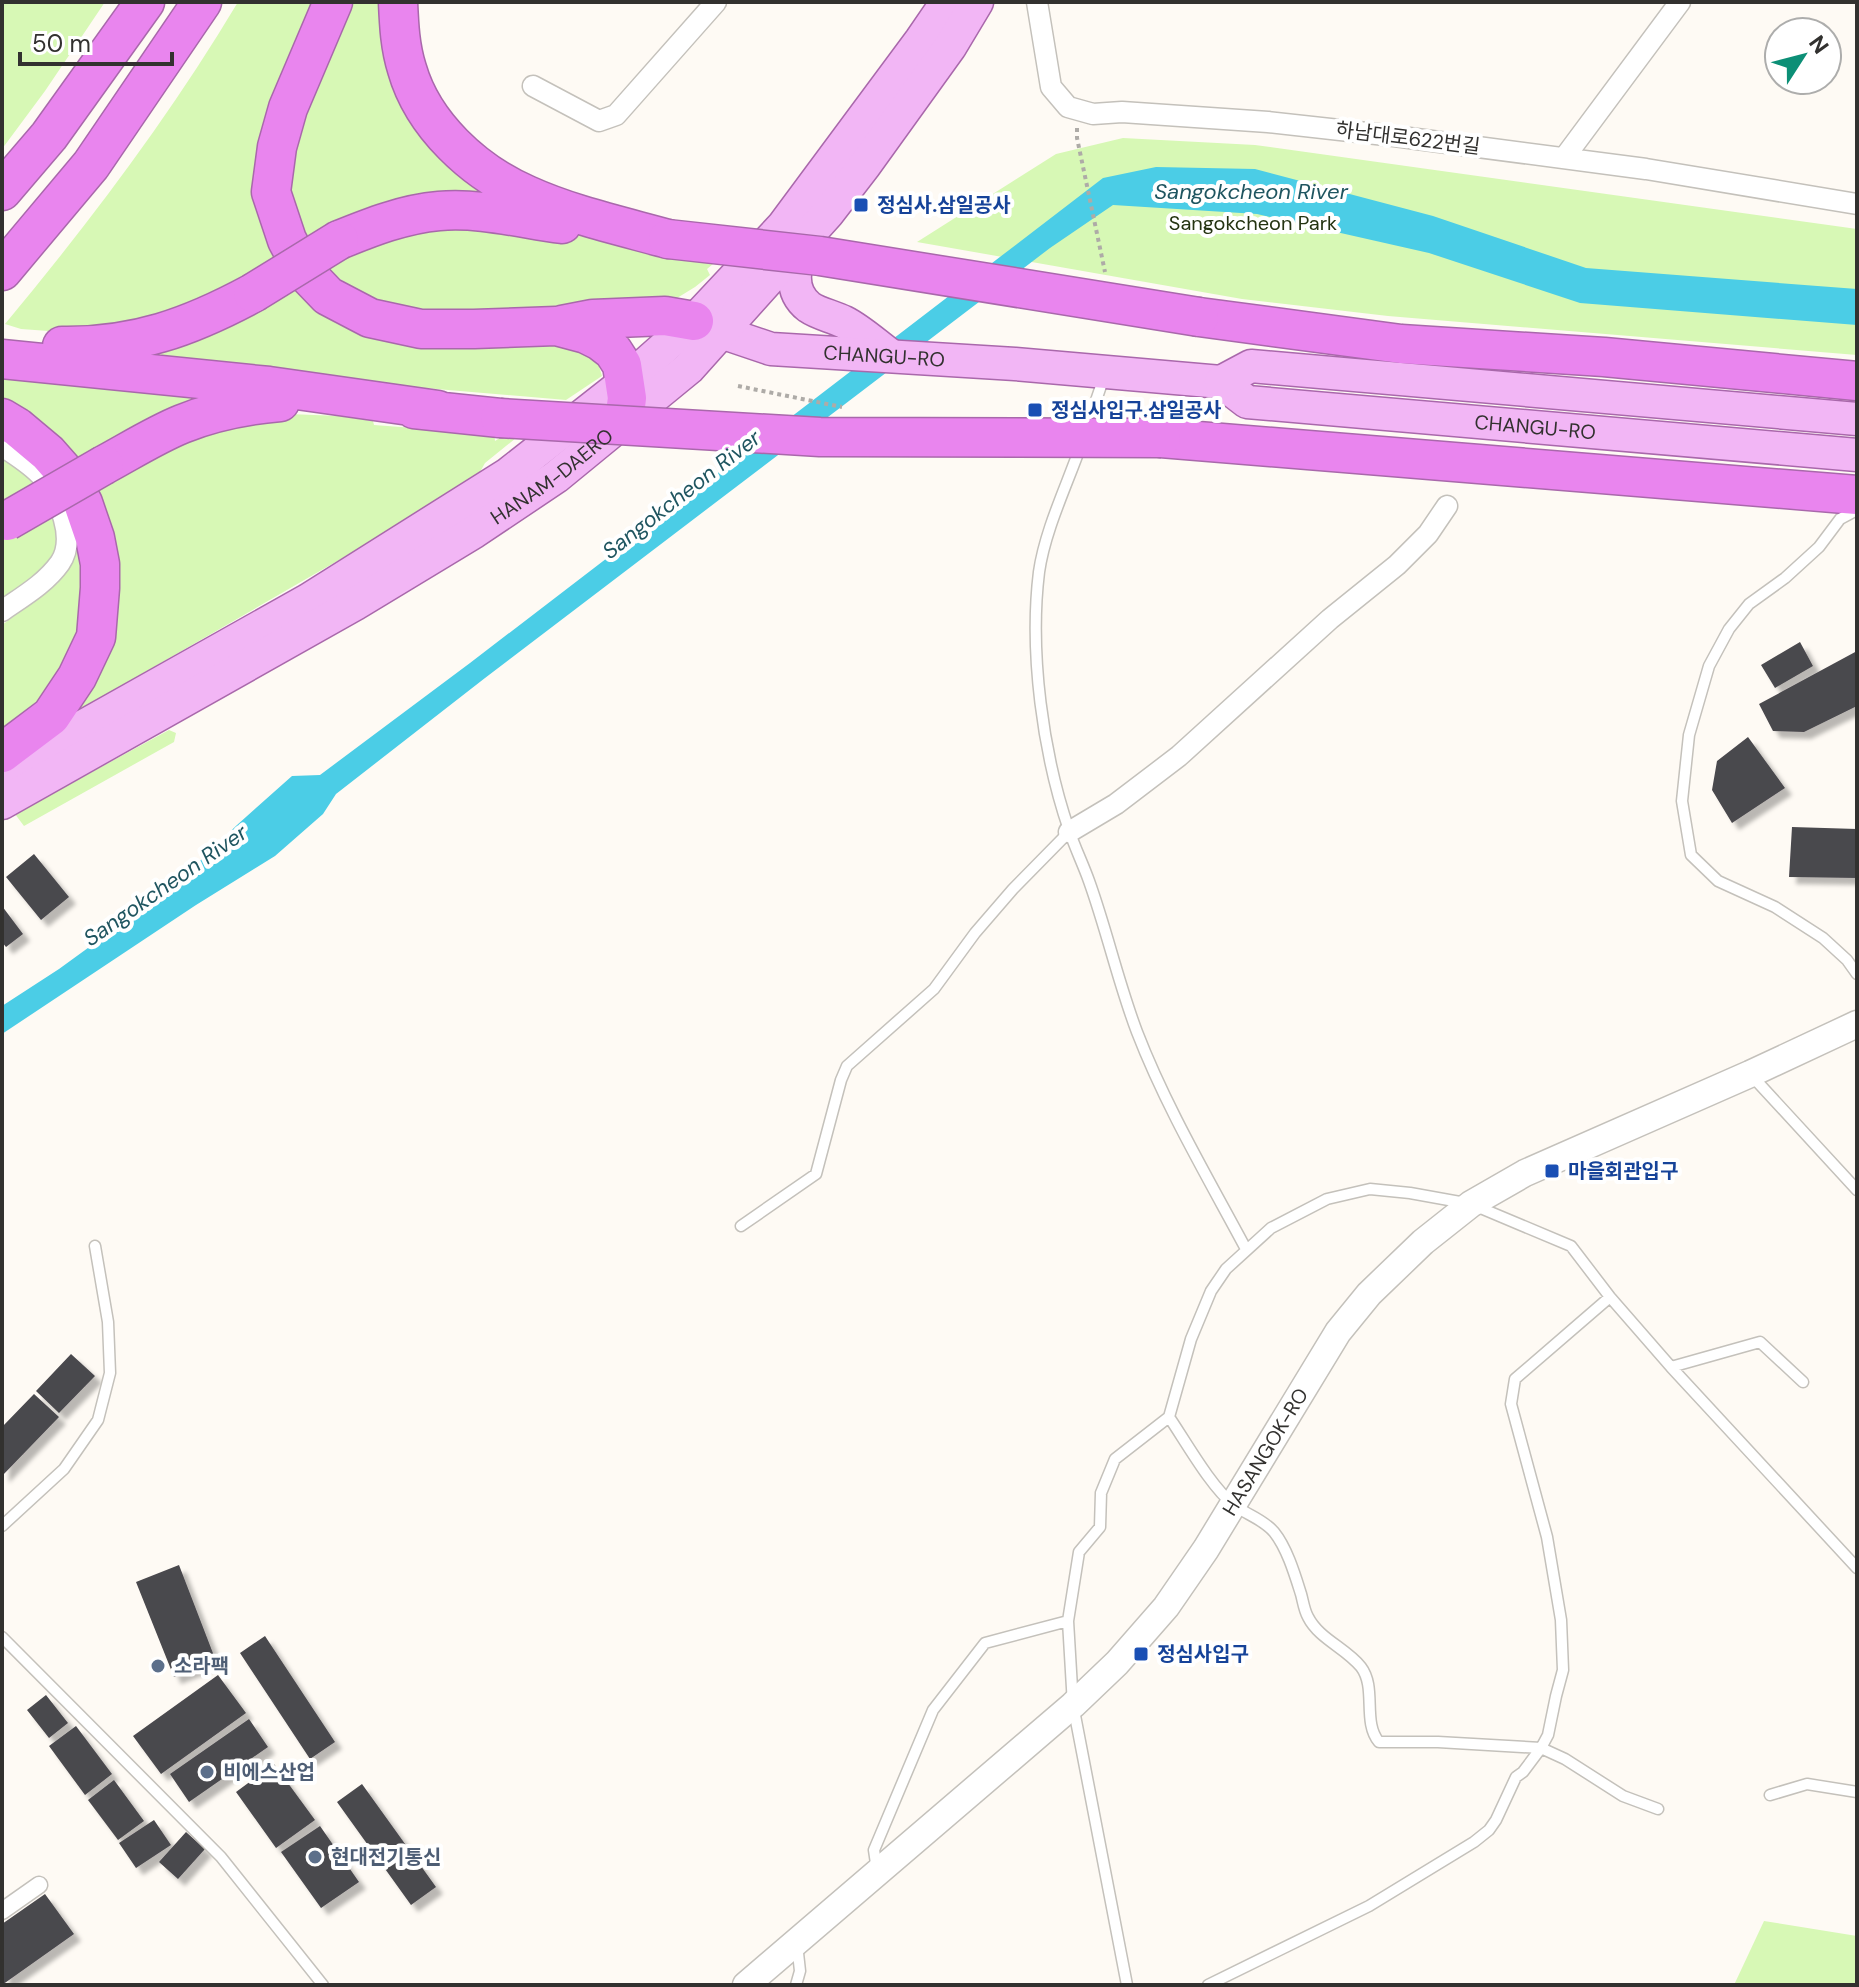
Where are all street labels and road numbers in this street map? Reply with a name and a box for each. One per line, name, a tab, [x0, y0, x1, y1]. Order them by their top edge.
street label: 하남대로622번길	[1334, 116, 1482, 160]
street label: CHANGU-RO	[823, 339, 946, 373]
street label: CHANGU-RO	[1474, 409, 1597, 445]
street label: HANAM-DAERO	[485, 422, 618, 530]
street label: HASANGOK-RO	[1216, 1383, 1314, 1520]

